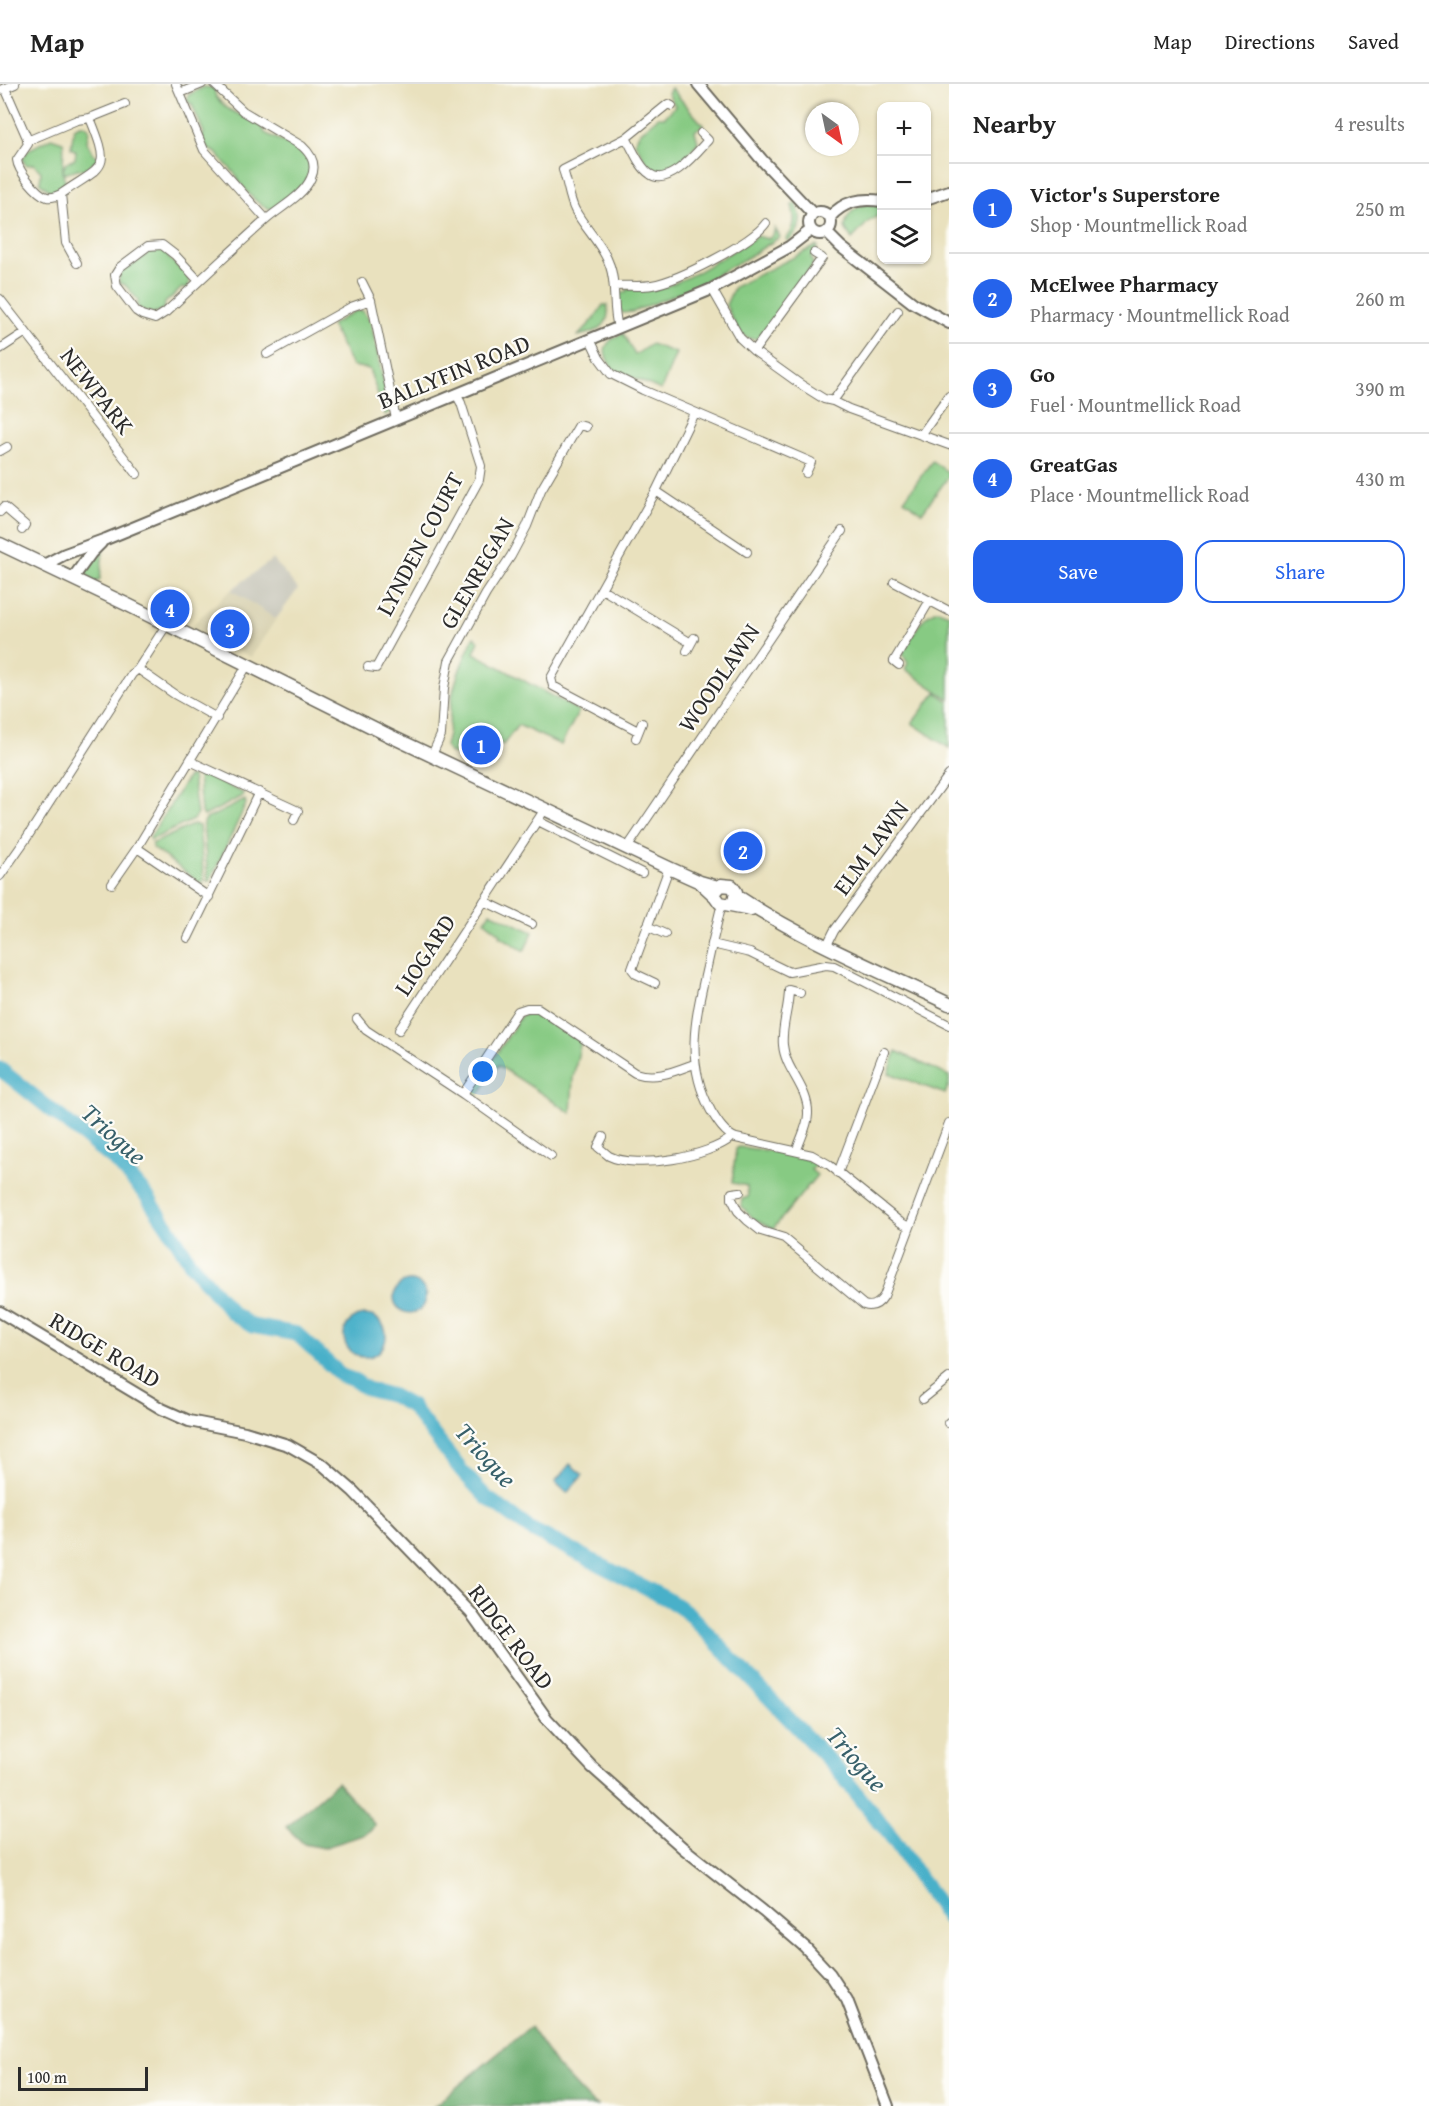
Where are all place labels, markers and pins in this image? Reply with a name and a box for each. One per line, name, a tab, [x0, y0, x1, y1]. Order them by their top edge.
pin: 4	[150, 586, 190, 632]
pin: 3	[210, 606, 250, 652]
pin: 1	[462, 722, 500, 768]
pin: 2	[724, 828, 762, 873]

